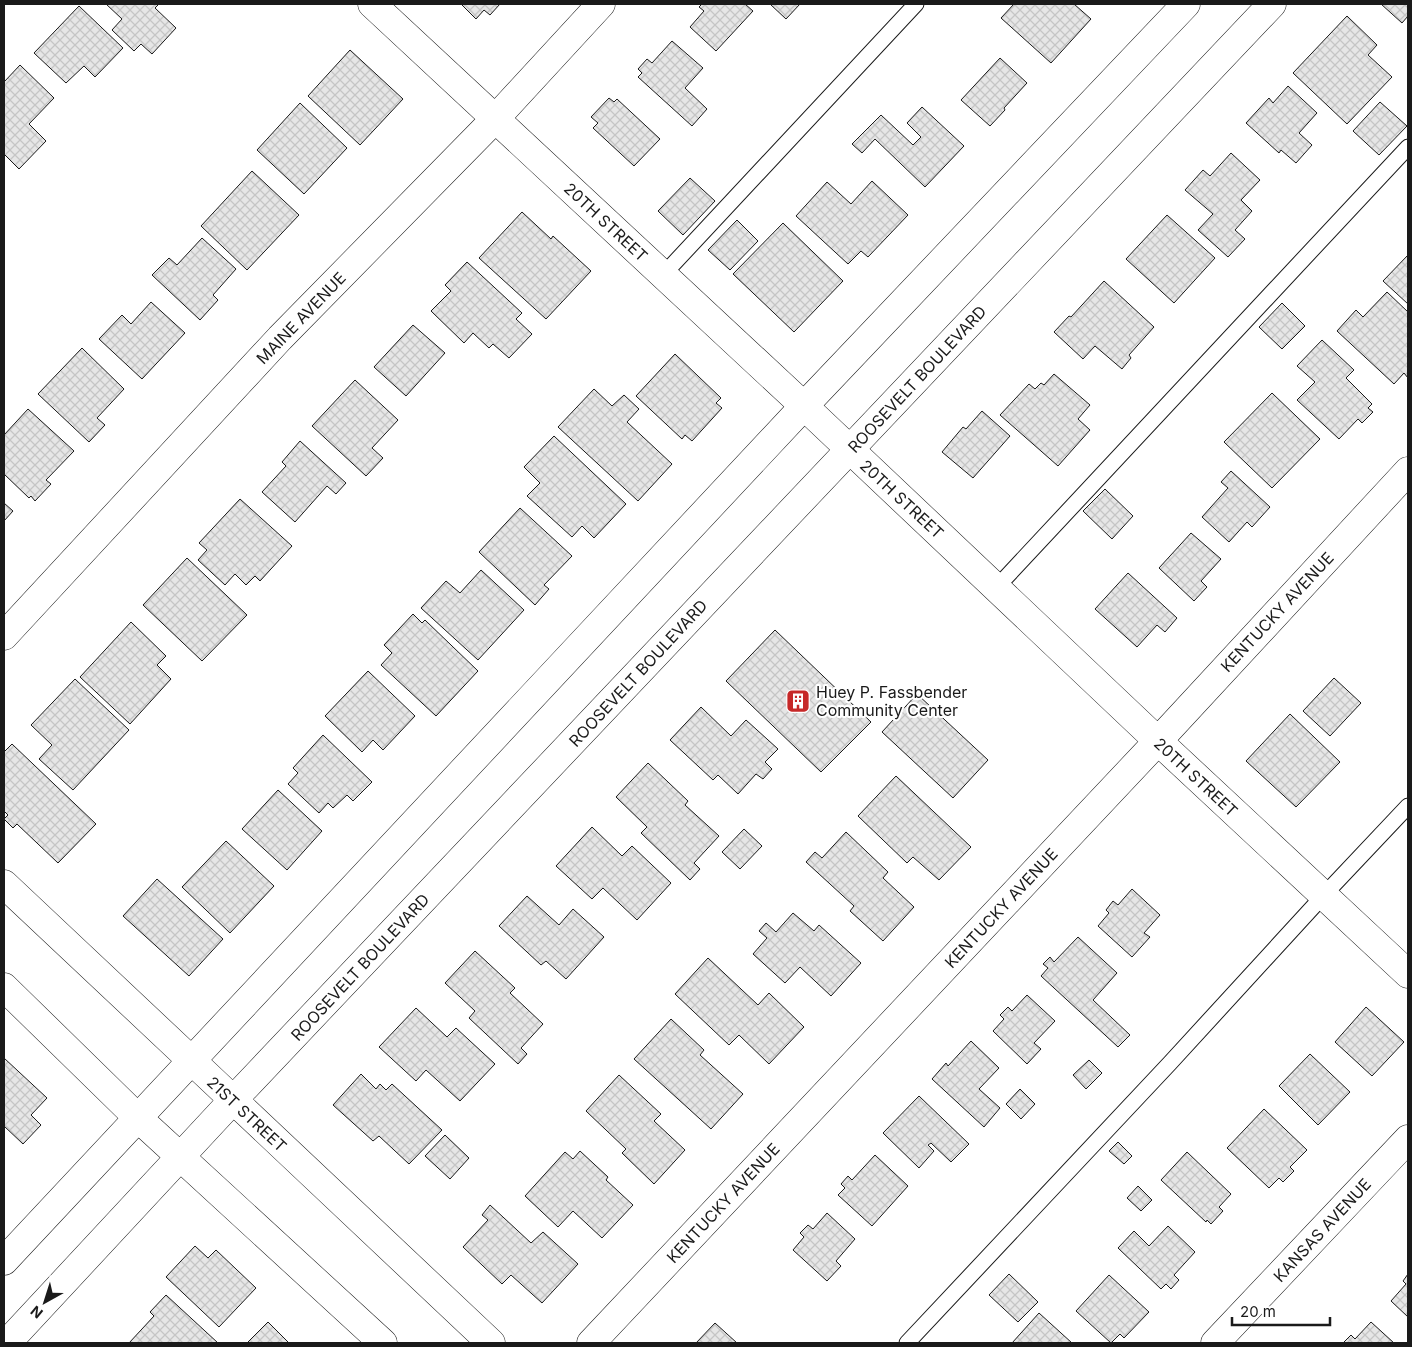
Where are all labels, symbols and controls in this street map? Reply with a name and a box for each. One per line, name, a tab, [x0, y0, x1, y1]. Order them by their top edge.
street label: 20TH STREET	[560, 178, 652, 266]
street label: MAINE AVENUE	[252, 268, 350, 368]
street label: ROOSEVELT BOULEVARD	[844, 301, 990, 457]
street label: 20TH STREET	[856, 455, 948, 543]
street label: KENTUCKY AVENUE	[1216, 548, 1338, 676]
street label: ROOSEVELT BOULEVARD	[565, 595, 711, 751]
place label: Huey P. Fassbender Community Center	[816, 682, 967, 720]
building icon: Huey P. Fassbender Community Center	[785, 688, 811, 714]
street label: 20TH STREET	[1150, 733, 1242, 821]
street label: KENTUCKY AVENUE	[940, 844, 1062, 972]
street label: ROOSEVELT BOULEVARD	[287, 889, 433, 1045]
street label: 21ST STREET	[203, 1072, 291, 1156]
street label: KENTUCKY AVENUE	[662, 1139, 784, 1267]
street label: KANSAS AVENUE	[1269, 1174, 1375, 1286]
north arrow	[20, 1277, 70, 1327]
scale bar	[1232, 1294, 1330, 1326]
text: 20 m	[1240, 1302, 1276, 1321]
text: N	[27, 1303, 46, 1322]

